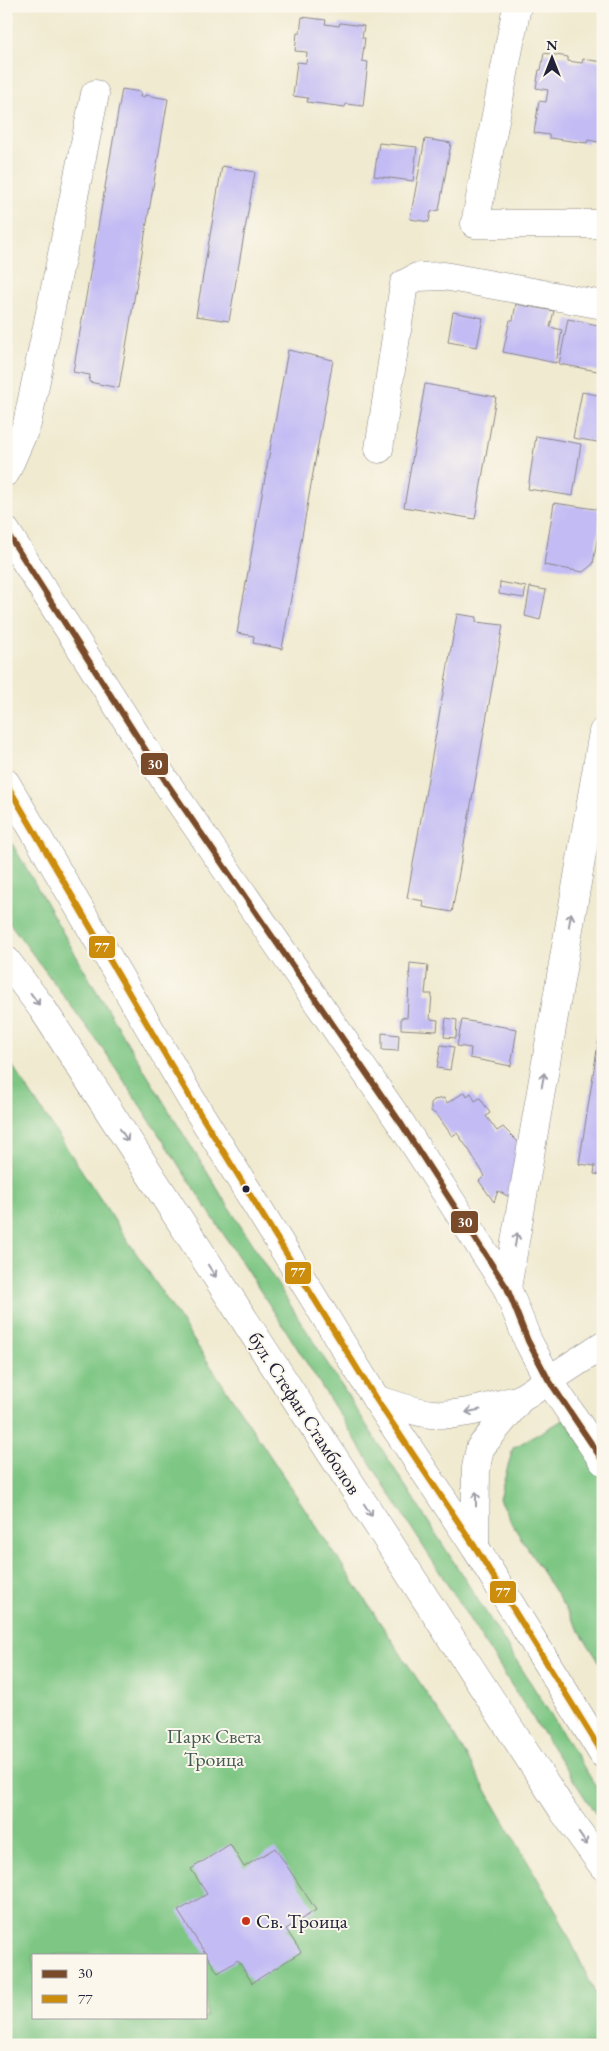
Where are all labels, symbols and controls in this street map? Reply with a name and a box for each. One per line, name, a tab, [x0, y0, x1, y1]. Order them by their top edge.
north arrow	[526, 32, 576, 82]
text: N	[546, 36, 558, 54]
line badge: 30	[140, 752, 169, 776]
text: 30	[148, 755, 163, 773]
one-way arrow	[566, 912, 576, 928]
line badge: 77	[88, 935, 116, 959]
text: 77	[95, 938, 110, 956]
one-way arrow	[30, 992, 40, 1006]
one-way arrow	[538, 1072, 548, 1088]
one-way arrow	[119, 1128, 129, 1142]
unlabelled marker	[241, 1184, 251, 1194]
line badge: 30	[450, 1210, 479, 1234]
text: 30	[458, 1213, 473, 1231]
one-way arrow	[511, 1232, 521, 1248]
line badge: 77	[284, 1261, 312, 1285]
text: 77	[291, 1263, 306, 1281]
one-way arrow	[208, 1264, 218, 1278]
street label: бул. Стефан Стамболов	[243, 1327, 367, 1499]
one-way arrow	[465, 1407, 481, 1416]
one-way arrow	[471, 1491, 480, 1507]
one-way arrow	[363, 1503, 373, 1517]
line badge: 77	[489, 1580, 517, 1604]
text: 77	[496, 1583, 511, 1601]
park label: Парк Света Троица	[166, 1723, 262, 1772]
one-way arrow	[578, 1832, 589, 1845]
place label: Св. Троица	[256, 1908, 348, 1934]
marker: Св. Троица	[240, 1915, 252, 1927]
legend	[32, 1954, 208, 2018]
text: 30	[78, 1963, 92, 1982]
text: 77	[78, 1989, 93, 2008]

